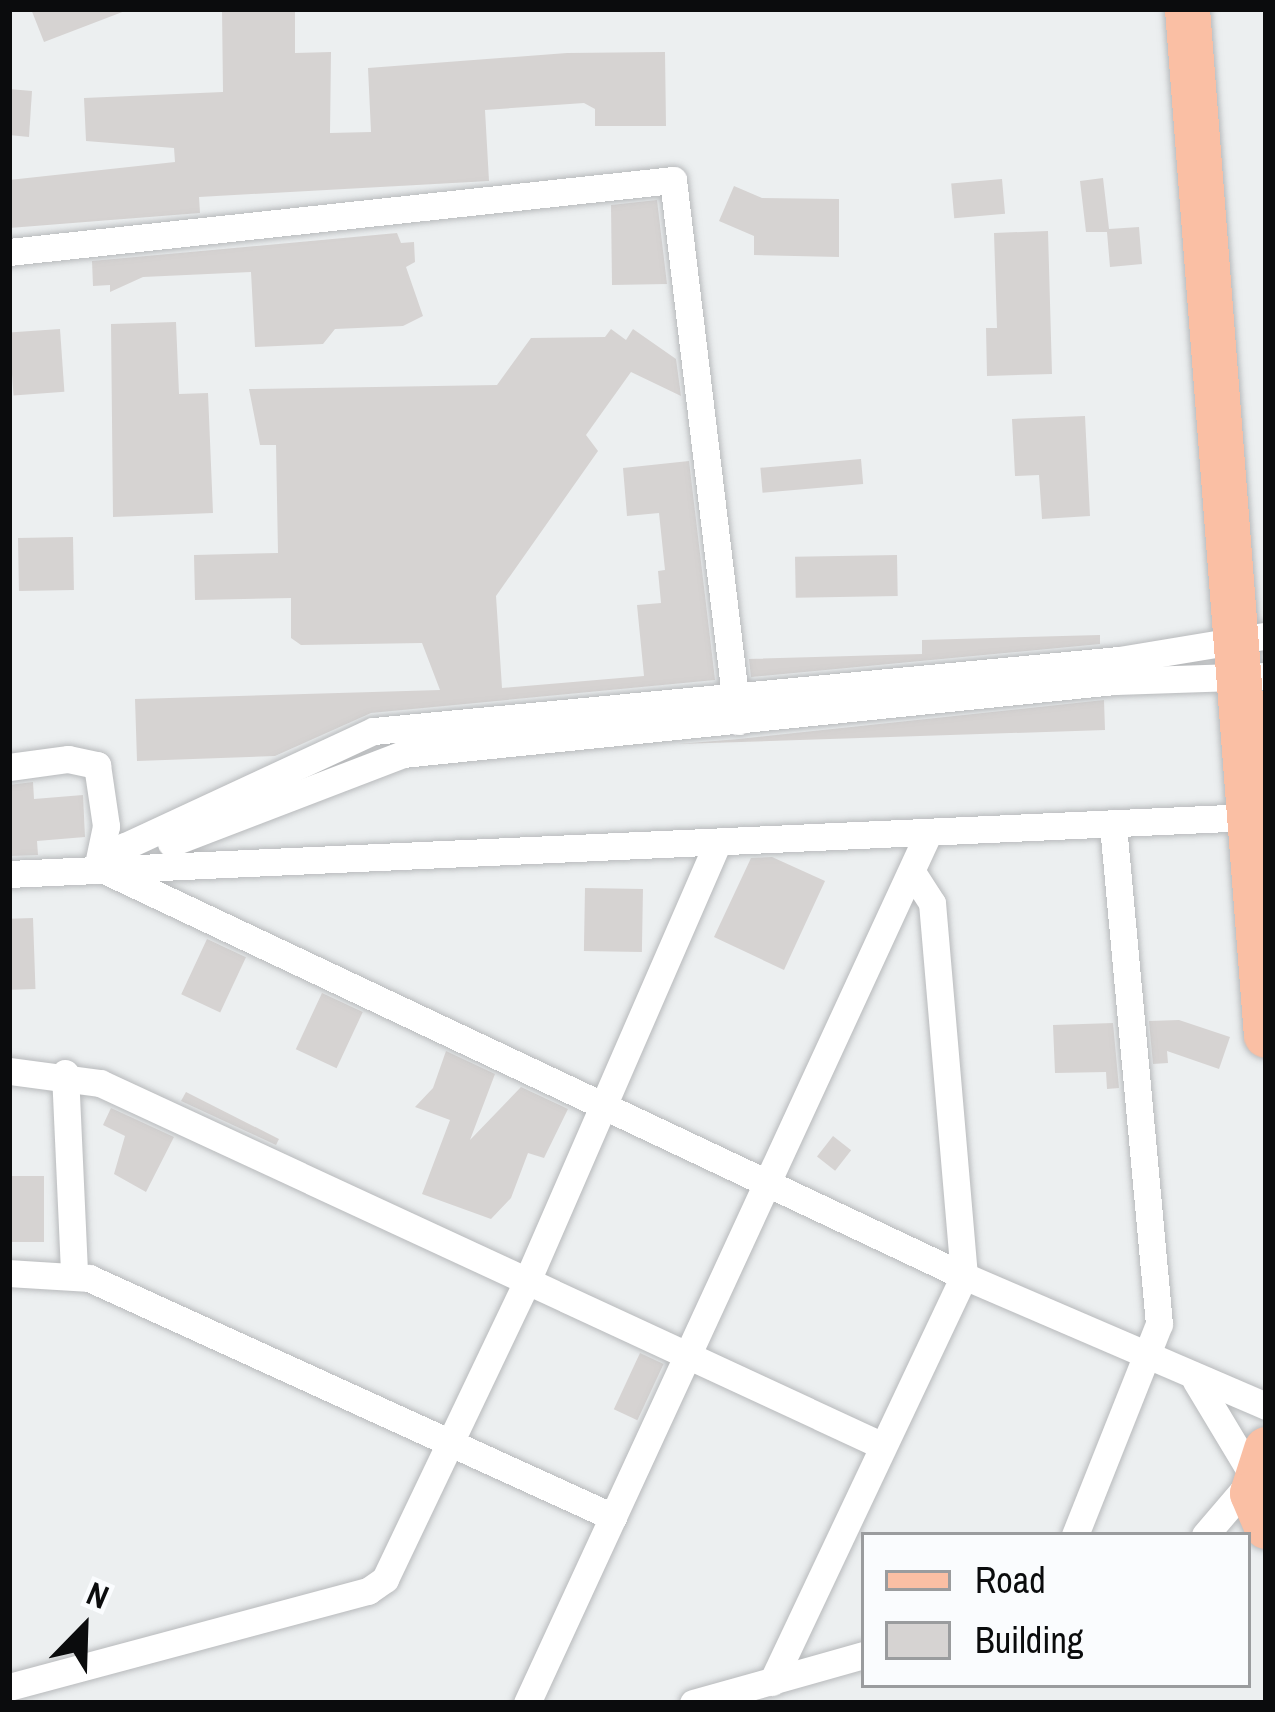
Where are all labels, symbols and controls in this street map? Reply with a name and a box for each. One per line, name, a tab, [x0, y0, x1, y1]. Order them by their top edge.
legend	[861, 1532, 1251, 1688]
text: Road	[975, 1556, 1046, 1604]
north arrow	[24, 1568, 144, 1688]
text: N	[80, 1571, 116, 1619]
text: Building	[975, 1616, 1083, 1664]

